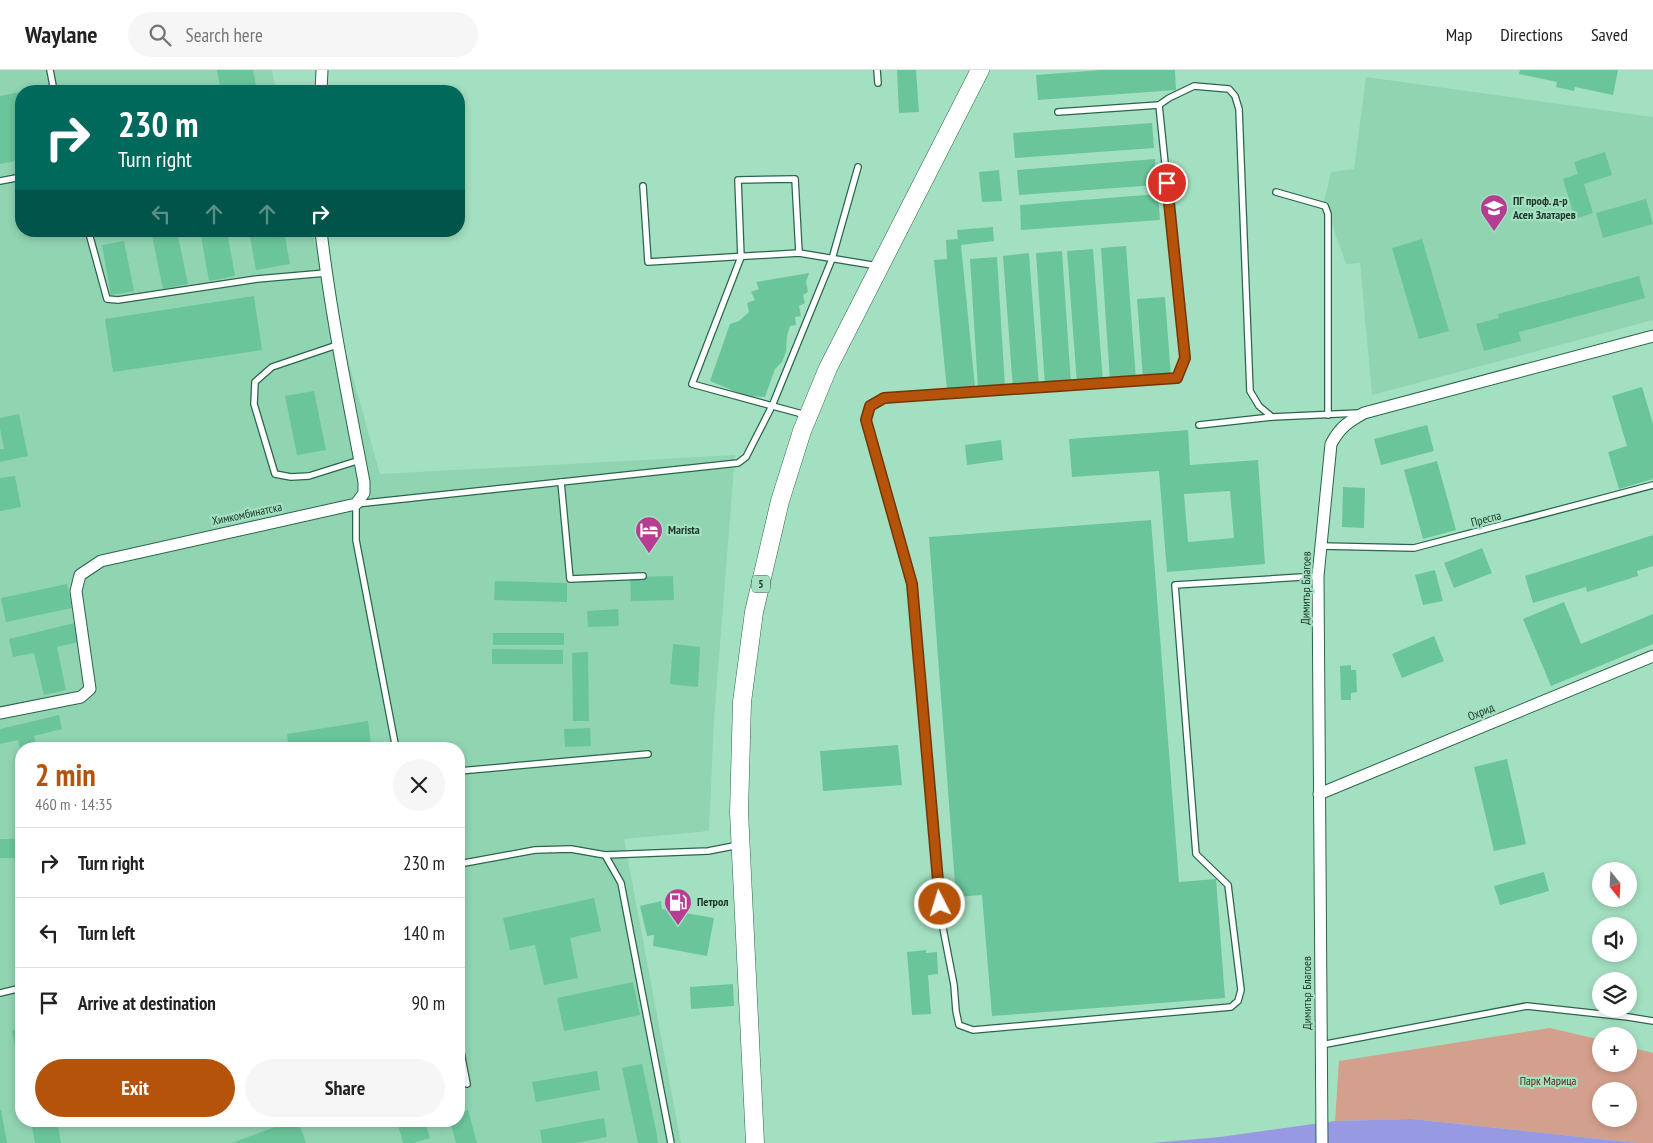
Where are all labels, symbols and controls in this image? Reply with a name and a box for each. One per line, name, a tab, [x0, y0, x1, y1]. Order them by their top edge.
search box	[128, 12, 478, 57]
text: Waylane	[25, 19, 98, 50]
icon: search	[146, 21, 174, 49]
text: Search here	[186, 23, 263, 47]
text: Map	[1446, 23, 1472, 46]
text: Directions	[1500, 23, 1563, 46]
text: Saved	[1591, 23, 1628, 46]
text: 230 m	[118, 101, 199, 147]
icon: right	[35, 105, 100, 170]
text: Turn right	[118, 145, 192, 173]
pin	[1146, 162, 1188, 204]
icon: arrive	[1153, 169, 1181, 197]
school or university icon: ПГ проф. д-р Асен Златарев	[1479, 193, 1509, 232]
place label: ПГ проф. д-р Асен Златарев	[1512, 193, 1576, 222]
icon: left	[147, 200, 175, 228]
icon: ahead	[200, 200, 228, 228]
icon: ahead	[253, 200, 281, 228]
icon: right	[306, 200, 334, 228]
street label: Химкомбинатска	[210, 499, 284, 528]
street label: Преспа	[1469, 507, 1503, 530]
hotel icon: Marista	[634, 515, 664, 554]
place label: Marista	[668, 522, 700, 537]
street label: Димитър Благоев	[1297, 551, 1314, 625]
road number: 5	[752, 576, 770, 592]
street label: Охрид	[1465, 699, 1497, 724]
text: 2 min	[35, 755, 96, 794]
button: close	[393, 759, 445, 811]
text: 460 m · 14:35	[35, 794, 113, 814]
icon: right	[35, 849, 63, 877]
text: Turn right	[78, 851, 144, 875]
text: 230 m	[403, 851, 445, 875]
north arrow	[1592, 862, 1638, 908]
map controls	[1592, 862, 1637, 1127]
position arrow	[913, 877, 965, 929]
fuel station icon: Петрол	[663, 887, 693, 926]
place label: Петрол	[697, 894, 728, 909]
button: sound	[1592, 917, 1637, 962]
icon: left	[35, 919, 63, 947]
text: Turn left	[78, 921, 135, 945]
text: 140 m	[403, 921, 445, 945]
street label: Димитър Благоев	[1299, 956, 1314, 1030]
button: layers	[1592, 972, 1637, 1017]
icon: arrive	[35, 989, 63, 1017]
text: Arrive at destination	[78, 991, 216, 1015]
text: 90 m	[412, 991, 445, 1015]
button: +	[1592, 1027, 1637, 1072]
button: Exit	[35, 1059, 235, 1117]
button: Share	[245, 1059, 445, 1117]
park label: Парк Марица	[1520, 1073, 1576, 1088]
button: −	[1592, 1082, 1637, 1127]

